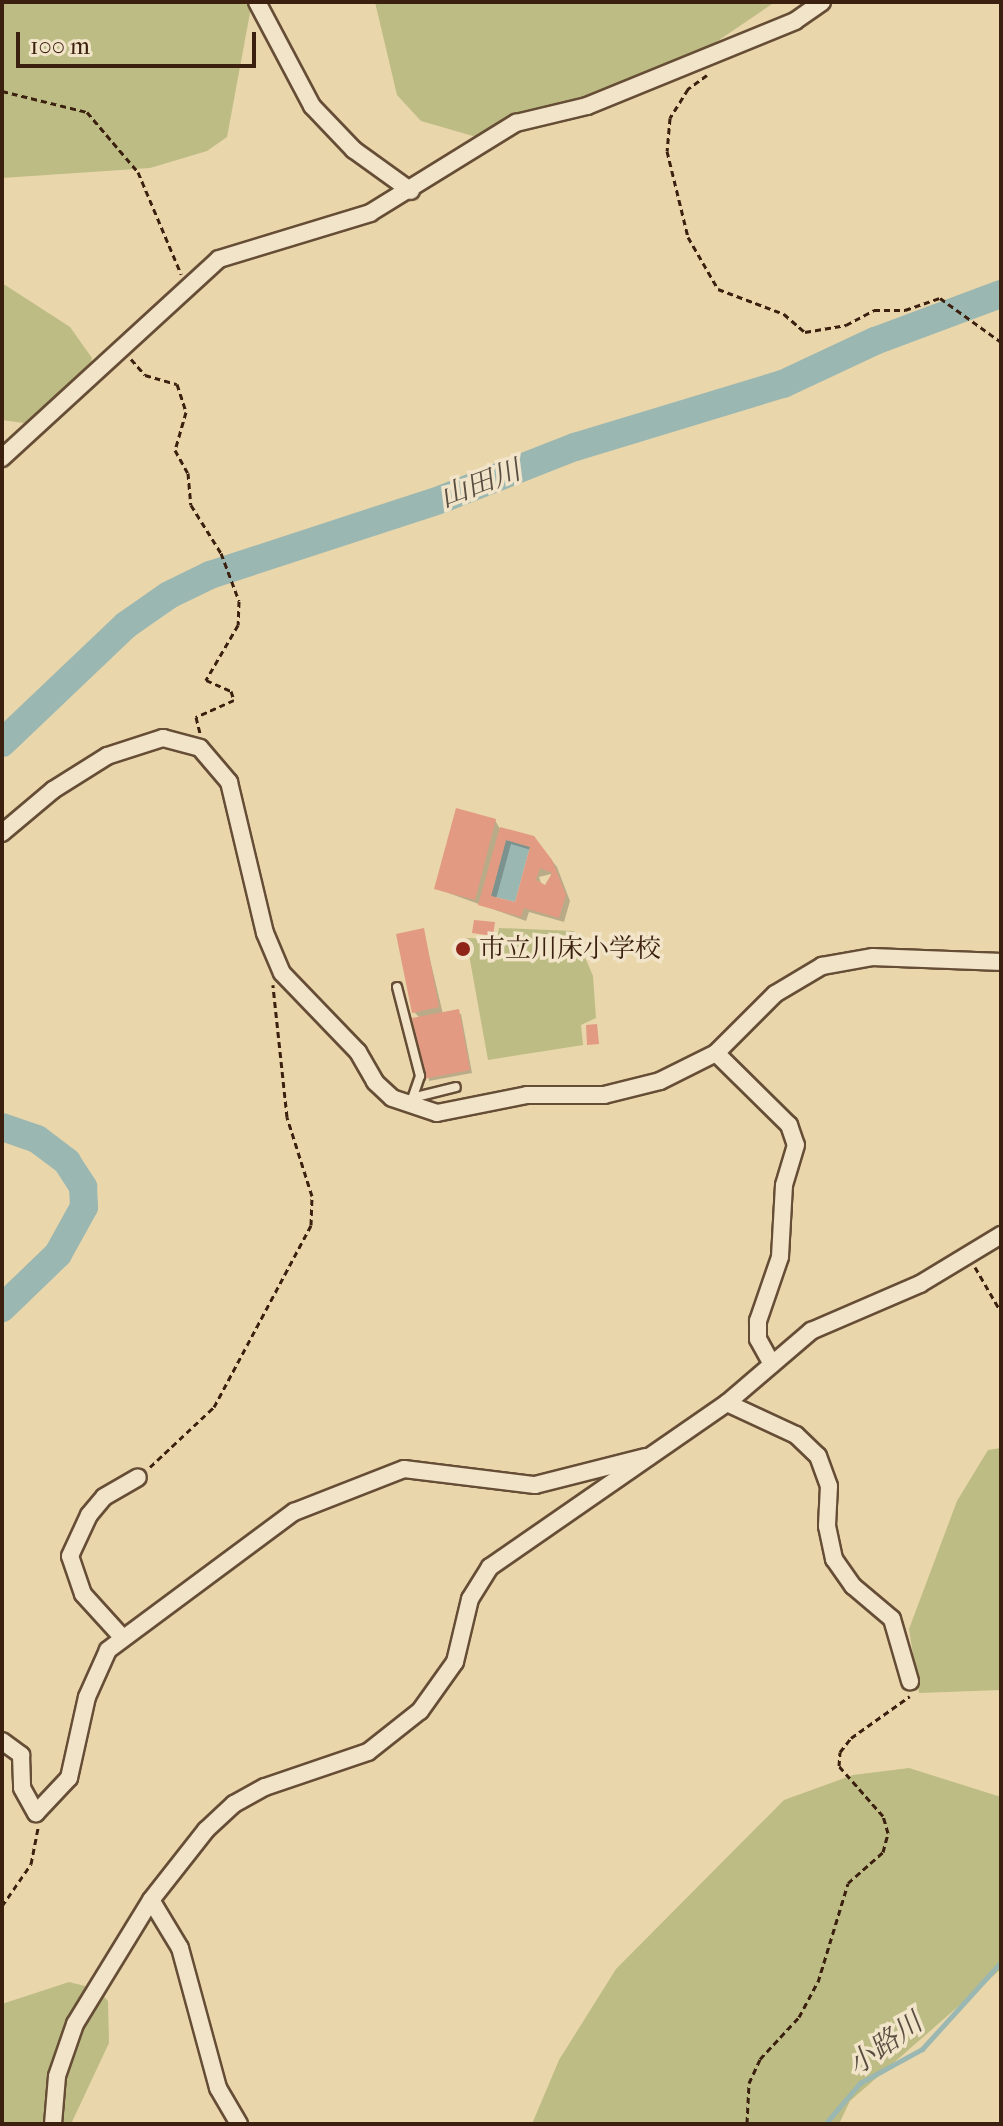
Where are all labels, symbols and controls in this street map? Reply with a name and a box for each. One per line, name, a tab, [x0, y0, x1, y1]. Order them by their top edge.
scale bar	[20, 16, 260, 66]
text: 100 m	[30, 32, 90, 60]
water label: 山田川	[435, 453, 525, 515]
place label: 市立川床小学校	[479, 933, 661, 965]
marker: 市立川床小学校	[454, 940, 472, 958]
water label: 小路川	[841, 2006, 929, 2082]

